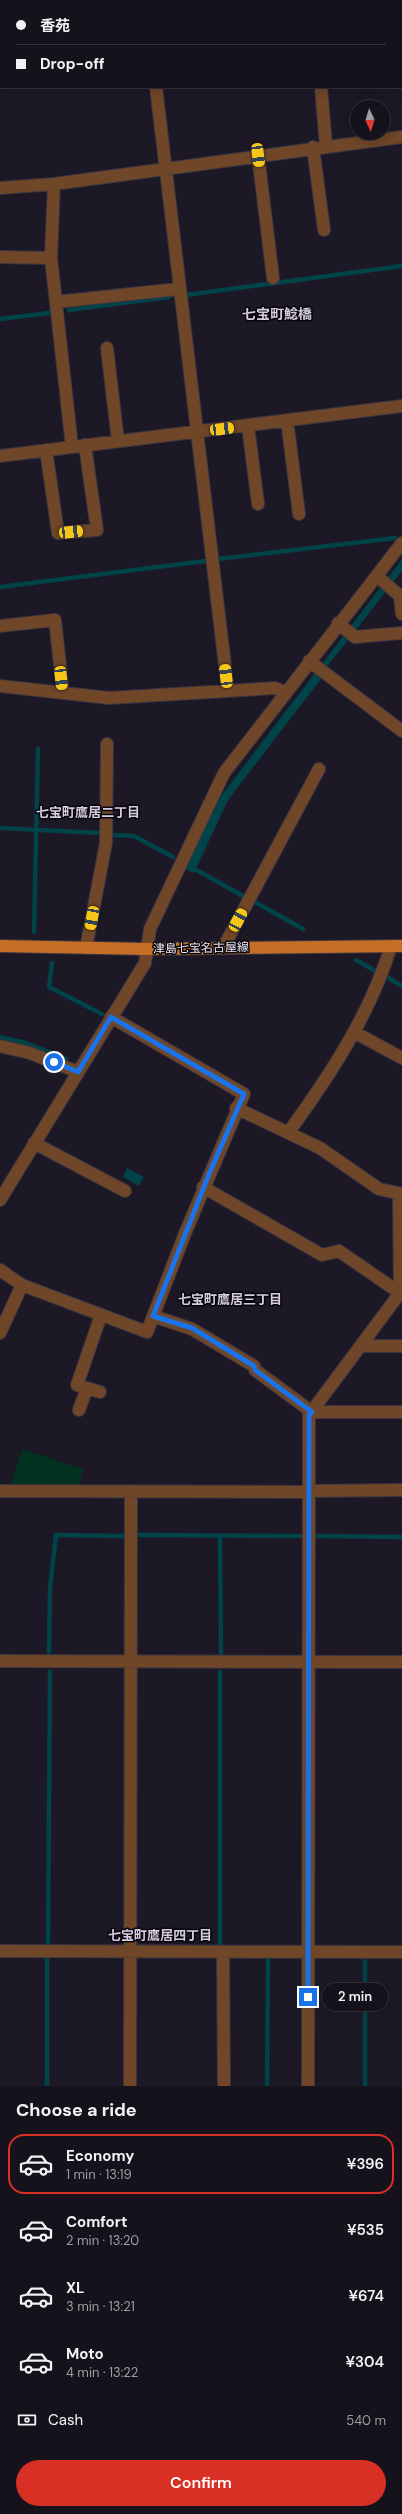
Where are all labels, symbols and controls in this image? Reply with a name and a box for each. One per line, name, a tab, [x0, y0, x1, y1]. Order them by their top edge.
text: 香苑	[40, 16, 70, 36]
text: Drop-off	[40, 54, 105, 74]
north arrow	[350, 100, 390, 140]
map controls	[350, 100, 390, 140]
car	[251, 142, 265, 168]
district label: 七宝町鯰橋	[242, 305, 312, 323]
car	[209, 422, 235, 436]
car	[58, 525, 84, 539]
car	[219, 663, 233, 689]
car	[54, 665, 68, 691]
district label: 七宝町鷹居二丁目	[36, 804, 140, 821]
car	[84, 905, 100, 931]
car	[227, 907, 249, 933]
street label: 津島七宝名古屋線	[153, 939, 249, 957]
route start	[45, 1053, 63, 1071]
district label: 七宝町鷹居三丁目	[178, 1291, 282, 1308]
district label: 七宝町鷹居四丁目	[108, 1927, 212, 1944]
callout: 2 min	[322, 1983, 388, 2011]
route end	[299, 1988, 317, 2006]
text: 2 min	[338, 1988, 372, 2005]
text: Choose a ride	[16, 2098, 137, 2122]
icon: car	[18, 2146, 54, 2182]
text: Economy	[66, 2146, 134, 2166]
text: ¥396	[347, 2154, 384, 2174]
text: 1 min · 13:19	[66, 2166, 132, 2183]
icon: car	[18, 2212, 54, 2248]
text: Comfort	[66, 2212, 127, 2232]
text: ¥535	[347, 2220, 384, 2240]
text: 2 min · 13:20	[66, 2232, 139, 2249]
icon: car	[18, 2278, 54, 2314]
text: XL	[66, 2278, 84, 2298]
text: ¥674	[348, 2286, 384, 2306]
text: 3 min · 13:21	[66, 2298, 135, 2315]
icon: car	[18, 2344, 54, 2380]
text: Moto	[66, 2344, 104, 2364]
text: ¥304	[345, 2352, 384, 2372]
text: 4 min · 13:22	[66, 2364, 138, 2381]
icon: cash	[16, 2409, 38, 2431]
text: Cash	[48, 2410, 83, 2430]
text: 540 m	[346, 2412, 386, 2429]
button: Confirm	[16, 2460, 386, 2506]

